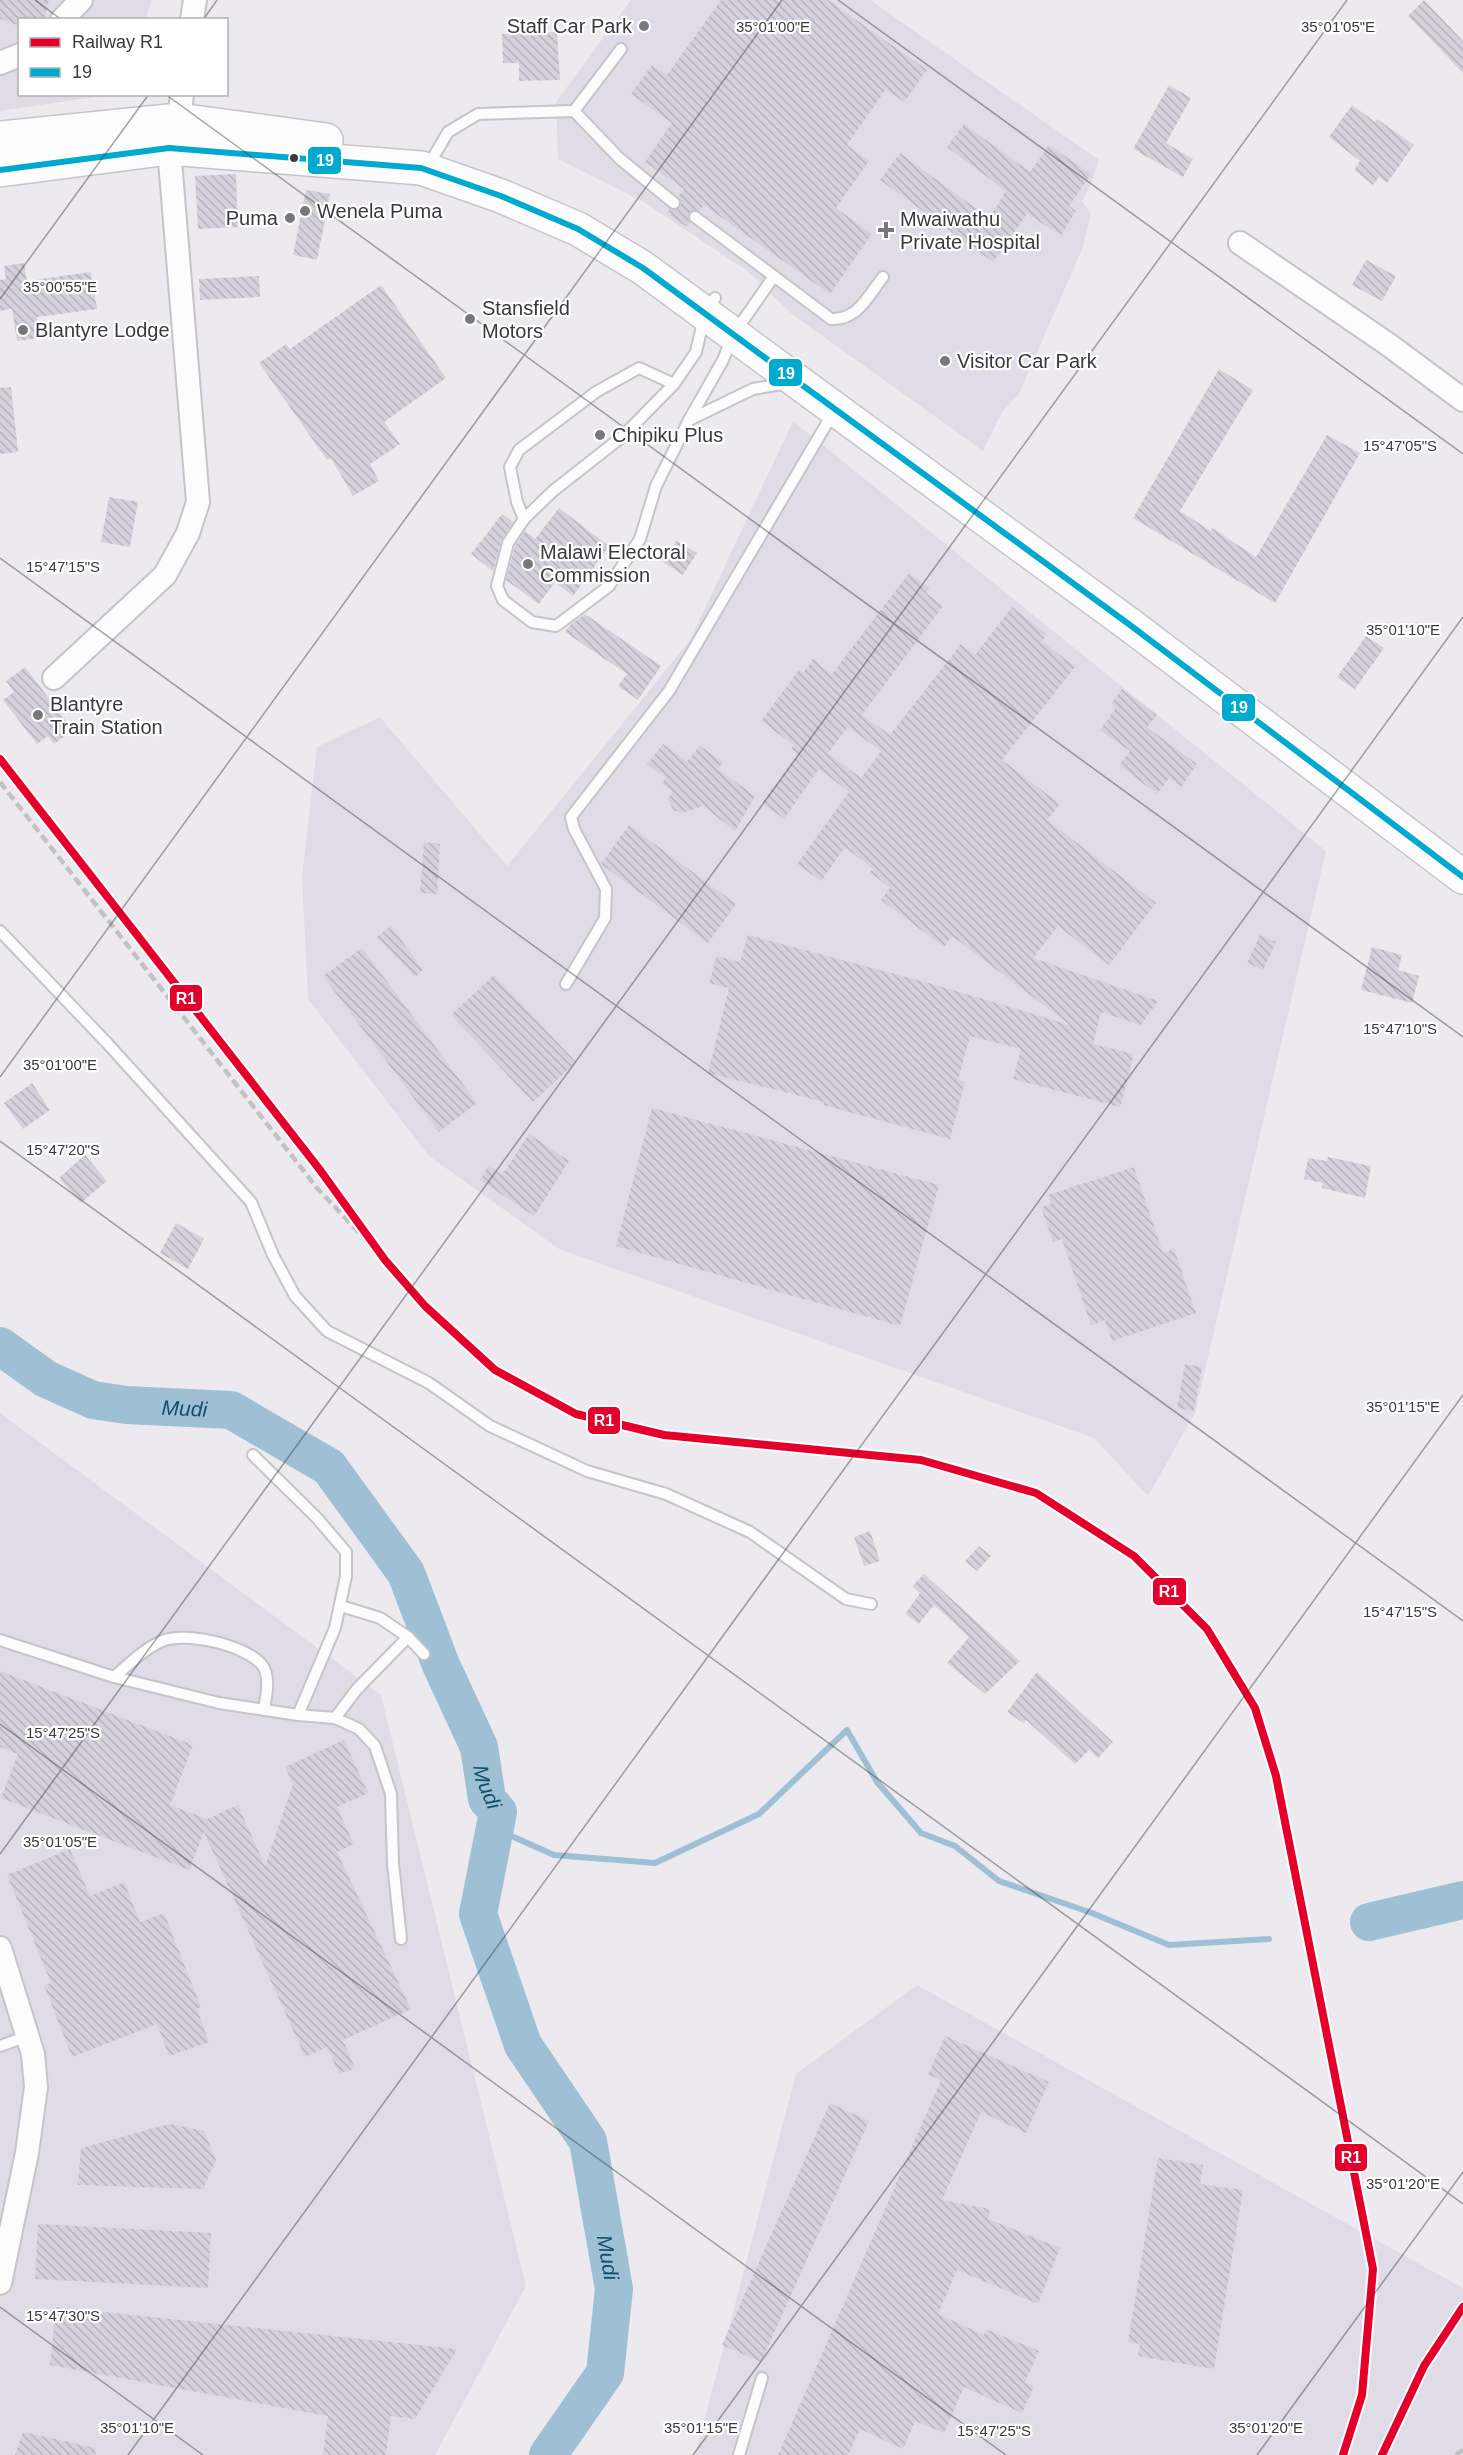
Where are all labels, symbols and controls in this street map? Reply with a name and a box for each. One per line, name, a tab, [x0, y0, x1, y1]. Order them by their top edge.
place label: Staff Car Park	[507, 15, 633, 37]
legend	[18, 18, 228, 96]
text: 35°01'00"E	[736, 18, 810, 35]
text: 35°01'05"E	[1301, 18, 1375, 35]
marker: Staff Car Park	[637, 19, 651, 33]
text: Railway R1	[72, 32, 163, 52]
text: 19	[72, 62, 92, 82]
line badge: 19	[307, 146, 342, 175]
unlabelled marker	[288, 152, 300, 164]
text: 19	[316, 152, 334, 169]
place label: Wenela Puma	[317, 200, 443, 222]
marker: Wenela Puma	[298, 204, 312, 218]
place label: Puma	[226, 207, 279, 229]
place label: Mwaiwathu Private Hospital	[900, 208, 1040, 253]
marker: Puma	[283, 211, 297, 225]
marker: Mwaiwathu Private Hospital	[877, 221, 895, 239]
text: 35°00'55"E	[23, 278, 97, 295]
place label: Stansfield Motors	[482, 297, 570, 342]
marker: Stansfield Motors	[463, 312, 477, 326]
place label: Blantyre Lodge	[35, 319, 170, 341]
marker: Blantyre Lodge	[16, 323, 30, 337]
place label: Visitor Car Park	[957, 350, 1098, 372]
marker: Visitor Car Park	[938, 354, 952, 368]
line badge: 19	[768, 358, 803, 387]
text: 19	[777, 365, 795, 382]
place label: Chipiku Plus	[612, 424, 723, 446]
marker: Chipiku Plus	[593, 428, 607, 442]
text: 15°47'05"S	[1363, 437, 1437, 454]
place label: Malawi Electoral Commission	[540, 541, 686, 586]
marker: Malawi Electoral Commission	[521, 557, 535, 571]
text: 15°47'15"S	[26, 558, 100, 575]
text: 35°01'10"E	[1366, 621, 1440, 638]
place label: Blantyre Train Station	[50, 693, 163, 738]
line badge: 19	[1221, 693, 1256, 722]
text: 19	[1230, 699, 1248, 716]
marker: Blantyre Train Station	[31, 708, 45, 722]
line badge: R1	[169, 984, 203, 1012]
text: R1	[176, 990, 196, 1007]
text: 15°47'10"S	[1363, 1020, 1437, 1037]
text: 35°01'00"E	[23, 1056, 97, 1073]
text: 15°47'20"S	[26, 1141, 100, 1158]
water label: Mudi	[161, 1395, 209, 1420]
text: 35°01'15"E	[1366, 1398, 1440, 1415]
line badge: R1	[587, 1406, 621, 1435]
text: R1	[594, 1412, 614, 1429]
line badge: R1	[1152, 1577, 1187, 1606]
text: R1	[1159, 1583, 1179, 1600]
text: 15°47'15"S	[1363, 1603, 1437, 1620]
text: 15°47'25"S	[26, 1724, 100, 1741]
water label: Mudi	[470, 1763, 507, 1814]
text: 35°01'05"E	[23, 1833, 97, 1850]
line badge: R1	[1334, 2143, 1368, 2172]
text: R1	[1341, 2149, 1361, 2166]
text: 35°01'20"E	[1366, 2175, 1440, 2192]
water label: Mudi	[593, 2233, 624, 2283]
text: 15°47'30"S	[26, 2307, 100, 2324]
text: 35°01'10"E	[100, 2419, 174, 2436]
text: 35°01'15"E	[664, 2419, 738, 2436]
text: 35°01'20"E	[1229, 2419, 1303, 2436]
text: 15°47'25"S	[957, 2422, 1031, 2439]

